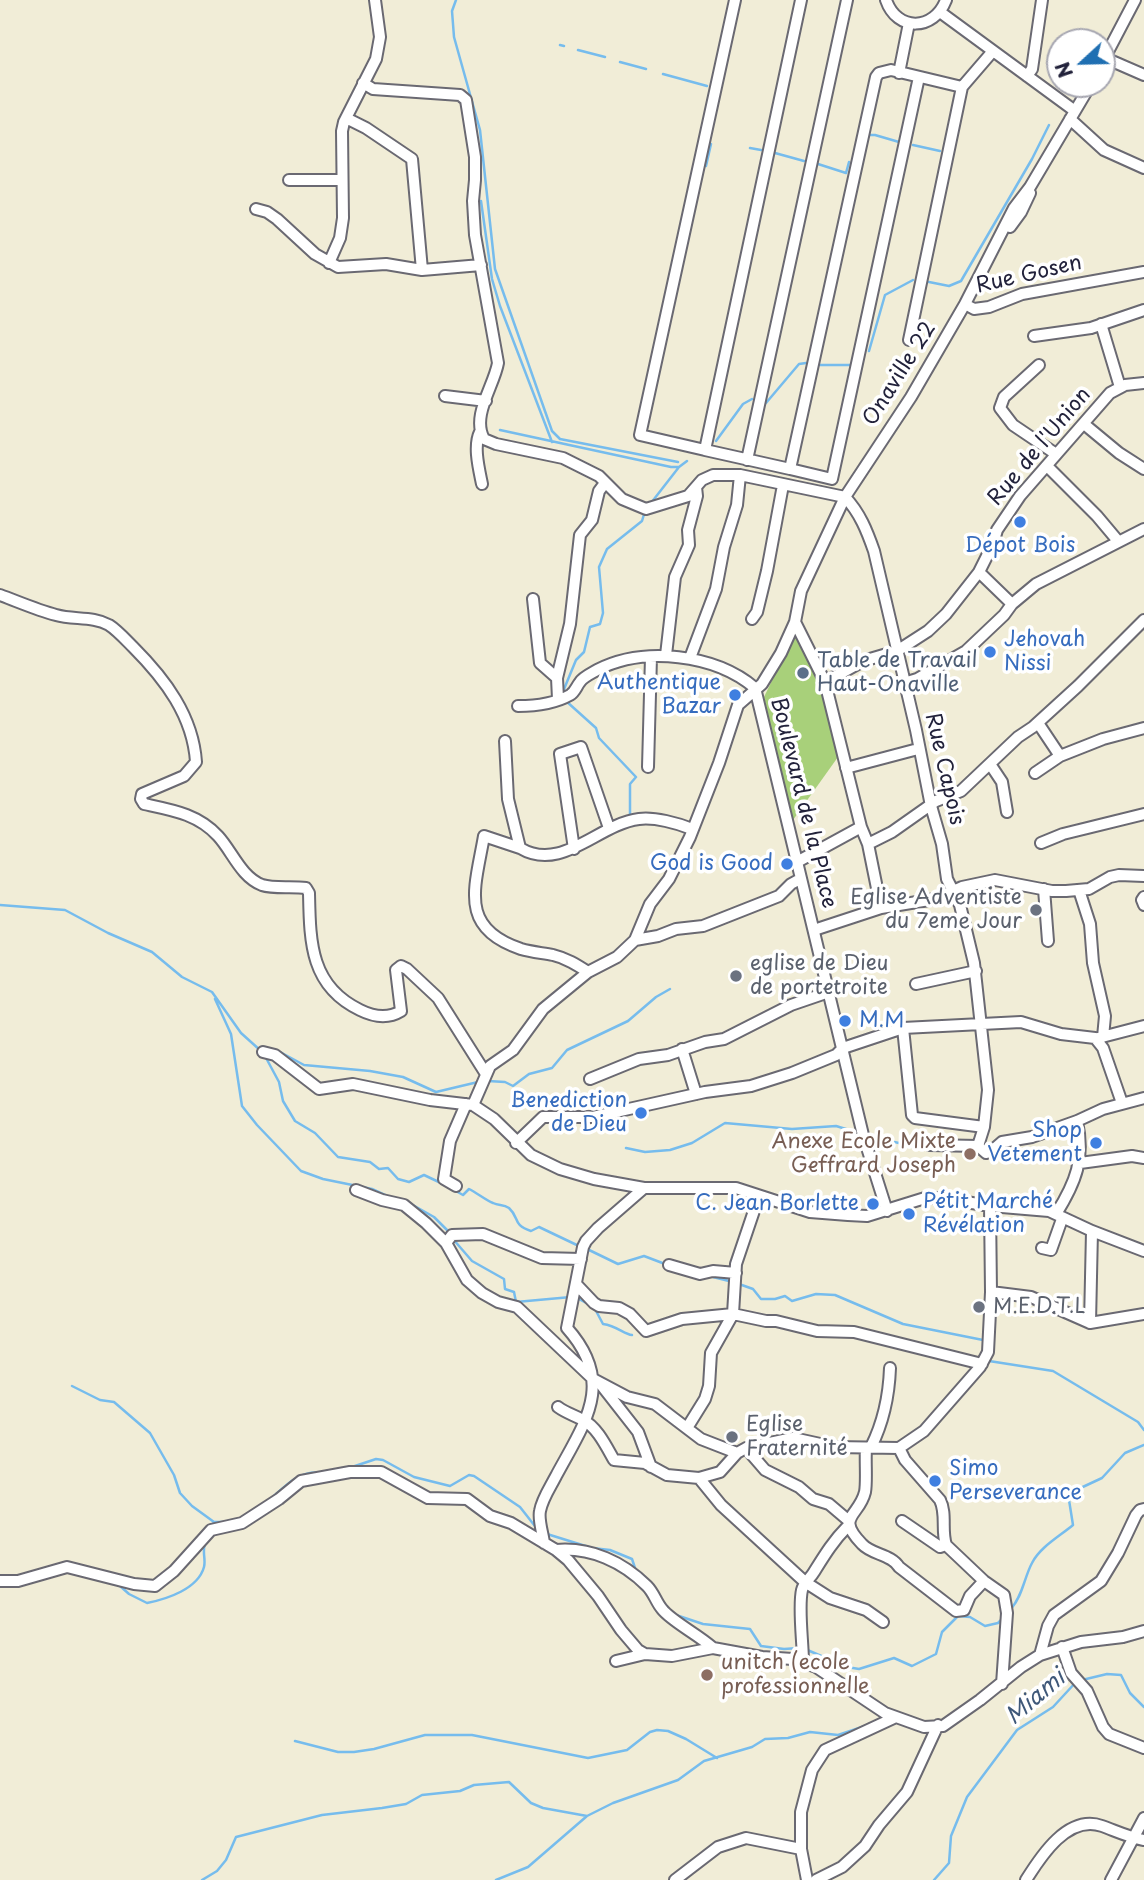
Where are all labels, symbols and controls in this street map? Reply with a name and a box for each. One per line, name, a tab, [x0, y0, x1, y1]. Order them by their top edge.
north arrow	[1046, 28, 1116, 98]
text: N	[1048, 58, 1079, 82]
street label: Rue Gosen	[974, 251, 1084, 299]
street label: Onaville 22	[858, 318, 942, 430]
street label: Rue de l'Union	[983, 383, 1097, 511]
marker: Dépot Bois	[1012, 514, 1028, 530]
place label: Dépot Bois	[965, 533, 1075, 559]
place label: Jehovah Nissi	[1004, 627, 1085, 677]
marker: Jehovah Nissi	[982, 644, 998, 660]
place label: Table de Travail Haut-Onaville	[817, 648, 978, 698]
marker: Table de Travail Haut-Onaville	[795, 665, 811, 681]
place label: Authentique Bazar	[597, 670, 721, 720]
marker: Authentique Bazar	[727, 687, 743, 703]
street label: Boulevard de la Place	[765, 695, 841, 911]
street label: Rue Capois	[919, 710, 969, 828]
place label: God is Good	[650, 851, 773, 877]
marker: God is Good	[779, 856, 795, 872]
place label: Eglise Adventiste du 7eme Jour	[850, 885, 1022, 935]
marker: Eglise Adventiste du 7eme Jour	[1028, 902, 1044, 918]
place label: eglise de Dieu de portetroite	[750, 951, 888, 1001]
marker: eglise de Dieu de portetroite	[728, 968, 744, 984]
place label: M.M	[859, 1008, 904, 1034]
marker: M.M	[837, 1013, 853, 1029]
place label: Benediction de Dieu	[510, 1088, 627, 1138]
marker: Benediction de Dieu	[633, 1105, 649, 1121]
place label: Shop Vetement	[987, 1118, 1082, 1168]
place label: Anexe Ecole Mixte Geffrard Joseph	[772, 1129, 956, 1179]
marker: Shop Vetement	[1088, 1135, 1104, 1151]
marker: Anexe Ecole Mixte Geffrard Joseph	[962, 1146, 978, 1162]
place label: Pétit Marché Révélation	[923, 1189, 1053, 1239]
place label: C. Jean Borlette	[695, 1191, 859, 1217]
marker: C. Jean Borlette	[865, 1196, 881, 1212]
marker: Pétit Marché Révélation	[901, 1206, 917, 1222]
place label: M.E.D.T.L	[993, 1294, 1085, 1320]
marker: M.E.D.T.L	[971, 1299, 987, 1315]
place label: Eglise Fraternité	[746, 1412, 848, 1462]
marker: Eglise Fraternité	[724, 1429, 740, 1445]
place label: Simo Perseverance	[949, 1456, 1082, 1506]
marker: Simo Perseverance	[927, 1473, 943, 1489]
place label: unitch (ecole professionnelle	[721, 1650, 869, 1700]
water label: Miami	[1001, 1665, 1071, 1731]
marker: unitch (ecole professionnelle	[699, 1667, 715, 1683]

